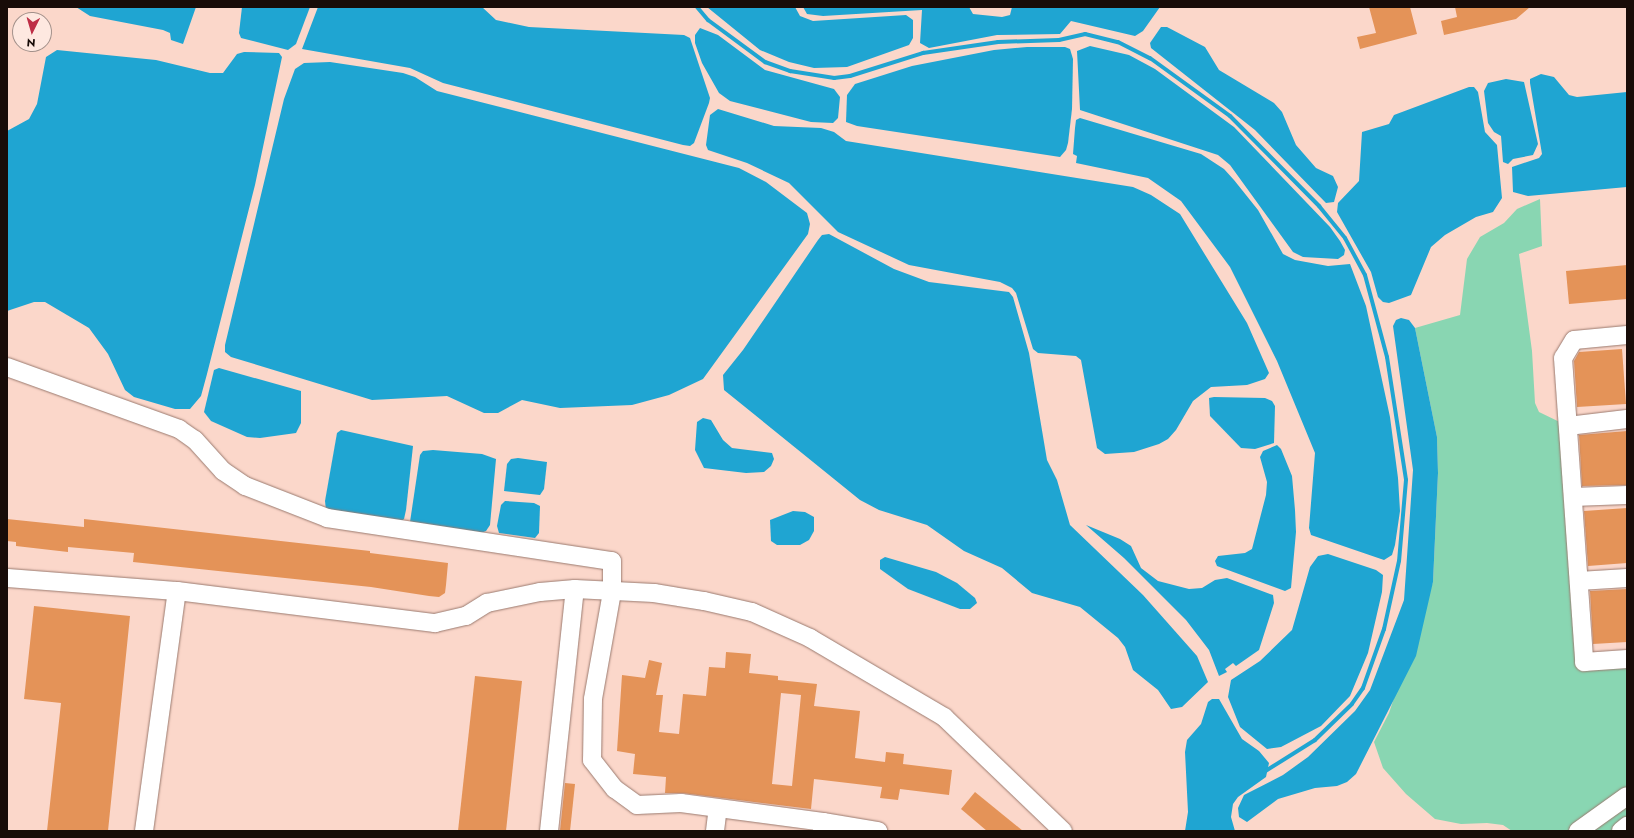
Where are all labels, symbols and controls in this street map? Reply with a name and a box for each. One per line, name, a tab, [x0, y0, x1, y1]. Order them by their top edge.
north arrow	[12, 12, 52, 52]
text: N	[26, 35, 36, 51]

